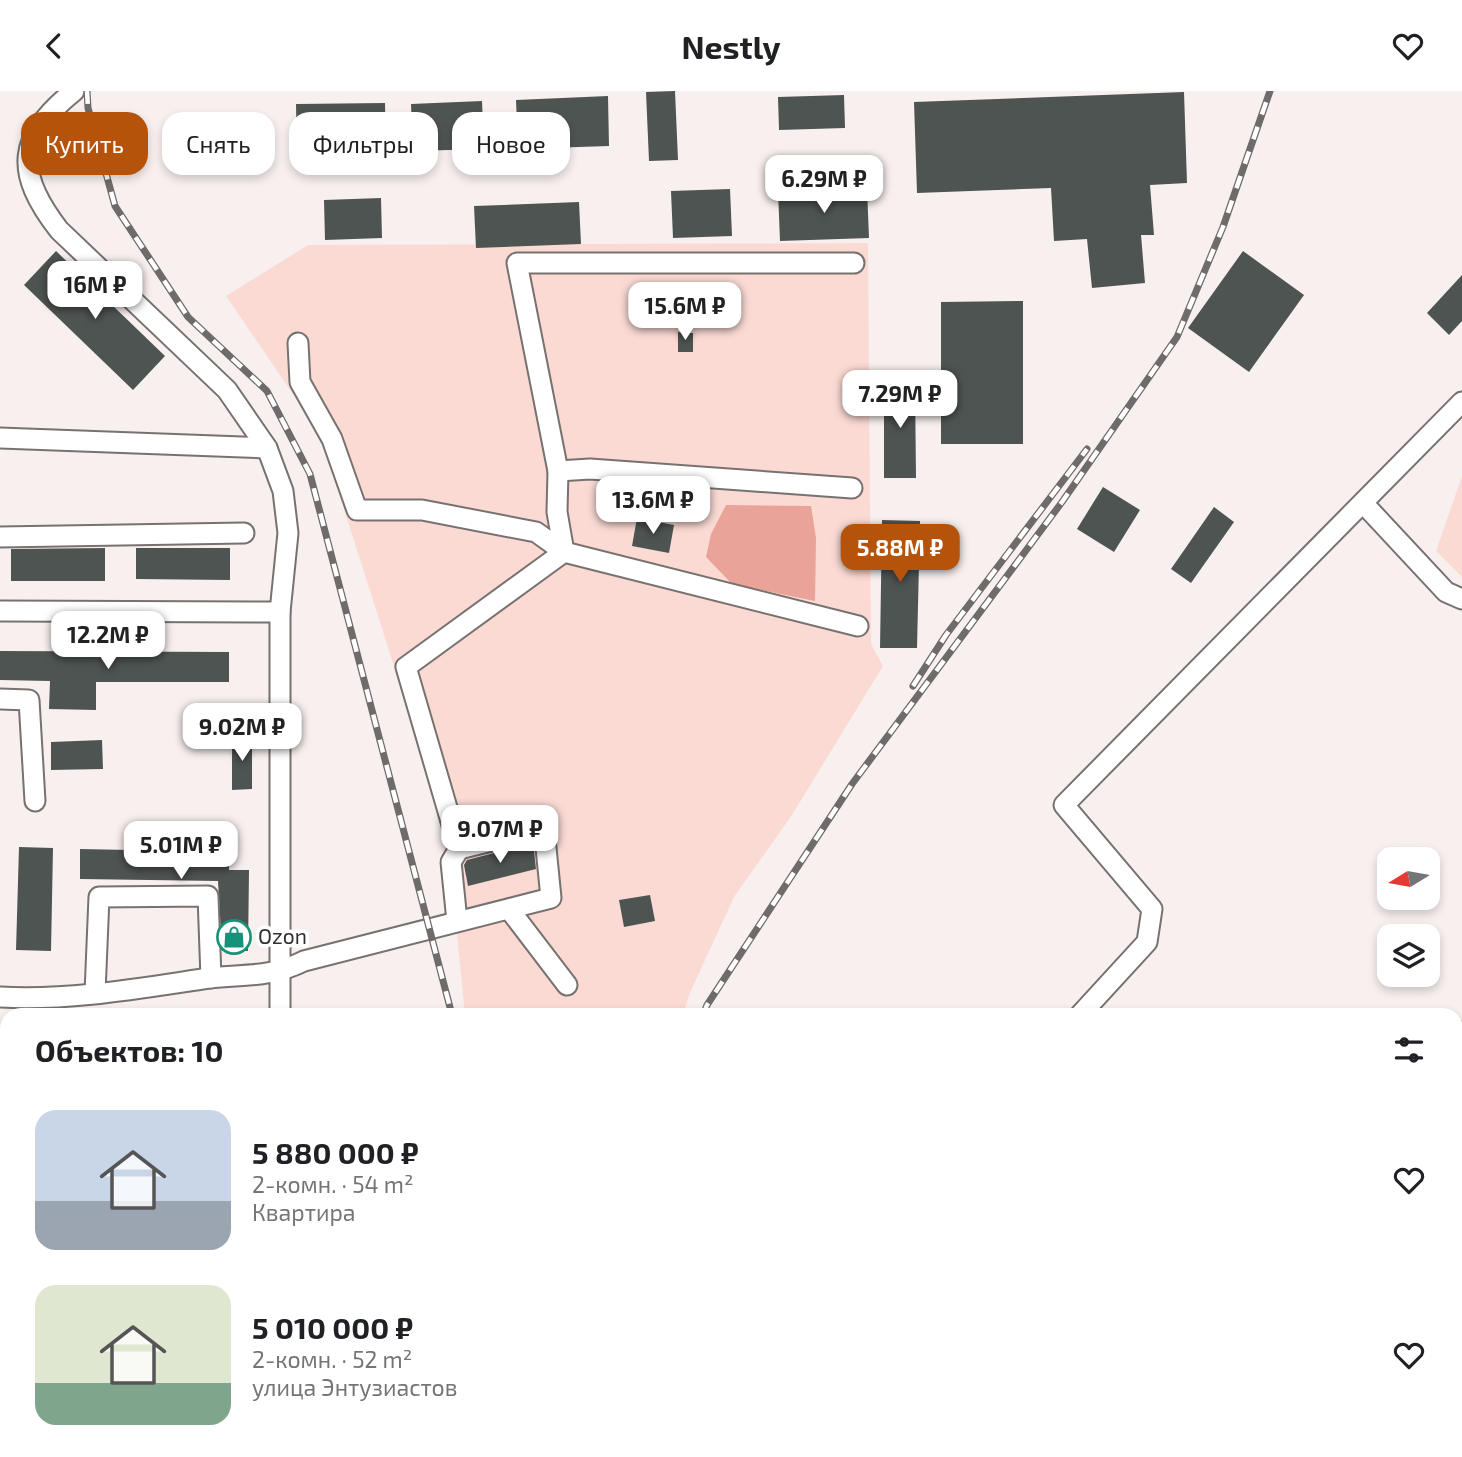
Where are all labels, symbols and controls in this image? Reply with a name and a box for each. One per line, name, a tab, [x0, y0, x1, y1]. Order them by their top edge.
icon: back	[35, 27, 73, 65]
text: Nestly	[681, 27, 781, 65]
icon: heart	[1389, 27, 1427, 65]
chip: Купить	[21, 112, 148, 175]
chip: Снять	[162, 112, 275, 175]
chip: Фильтры	[289, 112, 438, 175]
chip: Новое	[452, 112, 570, 175]
pin: 6.29M ₽	[759, 155, 889, 215]
text: 6.29M ₽	[781, 164, 867, 192]
pin: 16M ₽	[46, 261, 144, 321]
text: 16M ₽	[63, 270, 127, 298]
pin: 15.6M ₽	[620, 282, 750, 342]
text: 15.6M ₽	[644, 291, 726, 319]
pin: 7.29M ₽	[835, 371, 965, 430]
text: 7.29M ₽	[858, 379, 942, 407]
pin: 13.6M ₽	[588, 477, 718, 536]
text: 13.6M ₽	[612, 485, 694, 513]
pin: 5.88M ₽	[835, 525, 965, 584]
text: 5.88M ₽	[857, 533, 943, 561]
pin: 12.2M ₽	[43, 611, 173, 671]
text: 12.2M ₽	[67, 620, 149, 648]
pin: 9.02M ₽	[177, 703, 307, 763]
text: 9.02M ₽	[199, 712, 285, 740]
pin: 9.07M ₽	[435, 805, 565, 865]
text: 9.07M ₽	[457, 814, 543, 842]
pin: 5.01M ₽	[116, 821, 246, 881]
text: 5.01M ₽	[140, 830, 222, 858]
north arrow	[1377, 847, 1440, 910]
map controls	[1377, 847, 1440, 987]
shop icon: Ozon	[215, 918, 253, 956]
place label: Ozon	[258, 923, 307, 948]
button: layers	[1377, 924, 1440, 987]
icon: filters	[1390, 1031, 1428, 1069]
text: Объектов: 10	[35, 1032, 223, 1068]
text: 5 880 000 ₽	[252, 1134, 419, 1170]
icon: home	[91, 1138, 175, 1222]
icon: heart	[1390, 1161, 1428, 1199]
text: 2-комн. · 54 m²	[252, 1170, 413, 1198]
text: Квартира	[252, 1198, 356, 1226]
text: 5 010 000 ₽	[252, 1309, 413, 1345]
icon: home	[91, 1313, 175, 1397]
icon: heart	[1390, 1336, 1428, 1374]
text: 2-комн. · 52 m²	[252, 1345, 412, 1373]
text: улица Энтузиастов	[252, 1373, 457, 1401]

